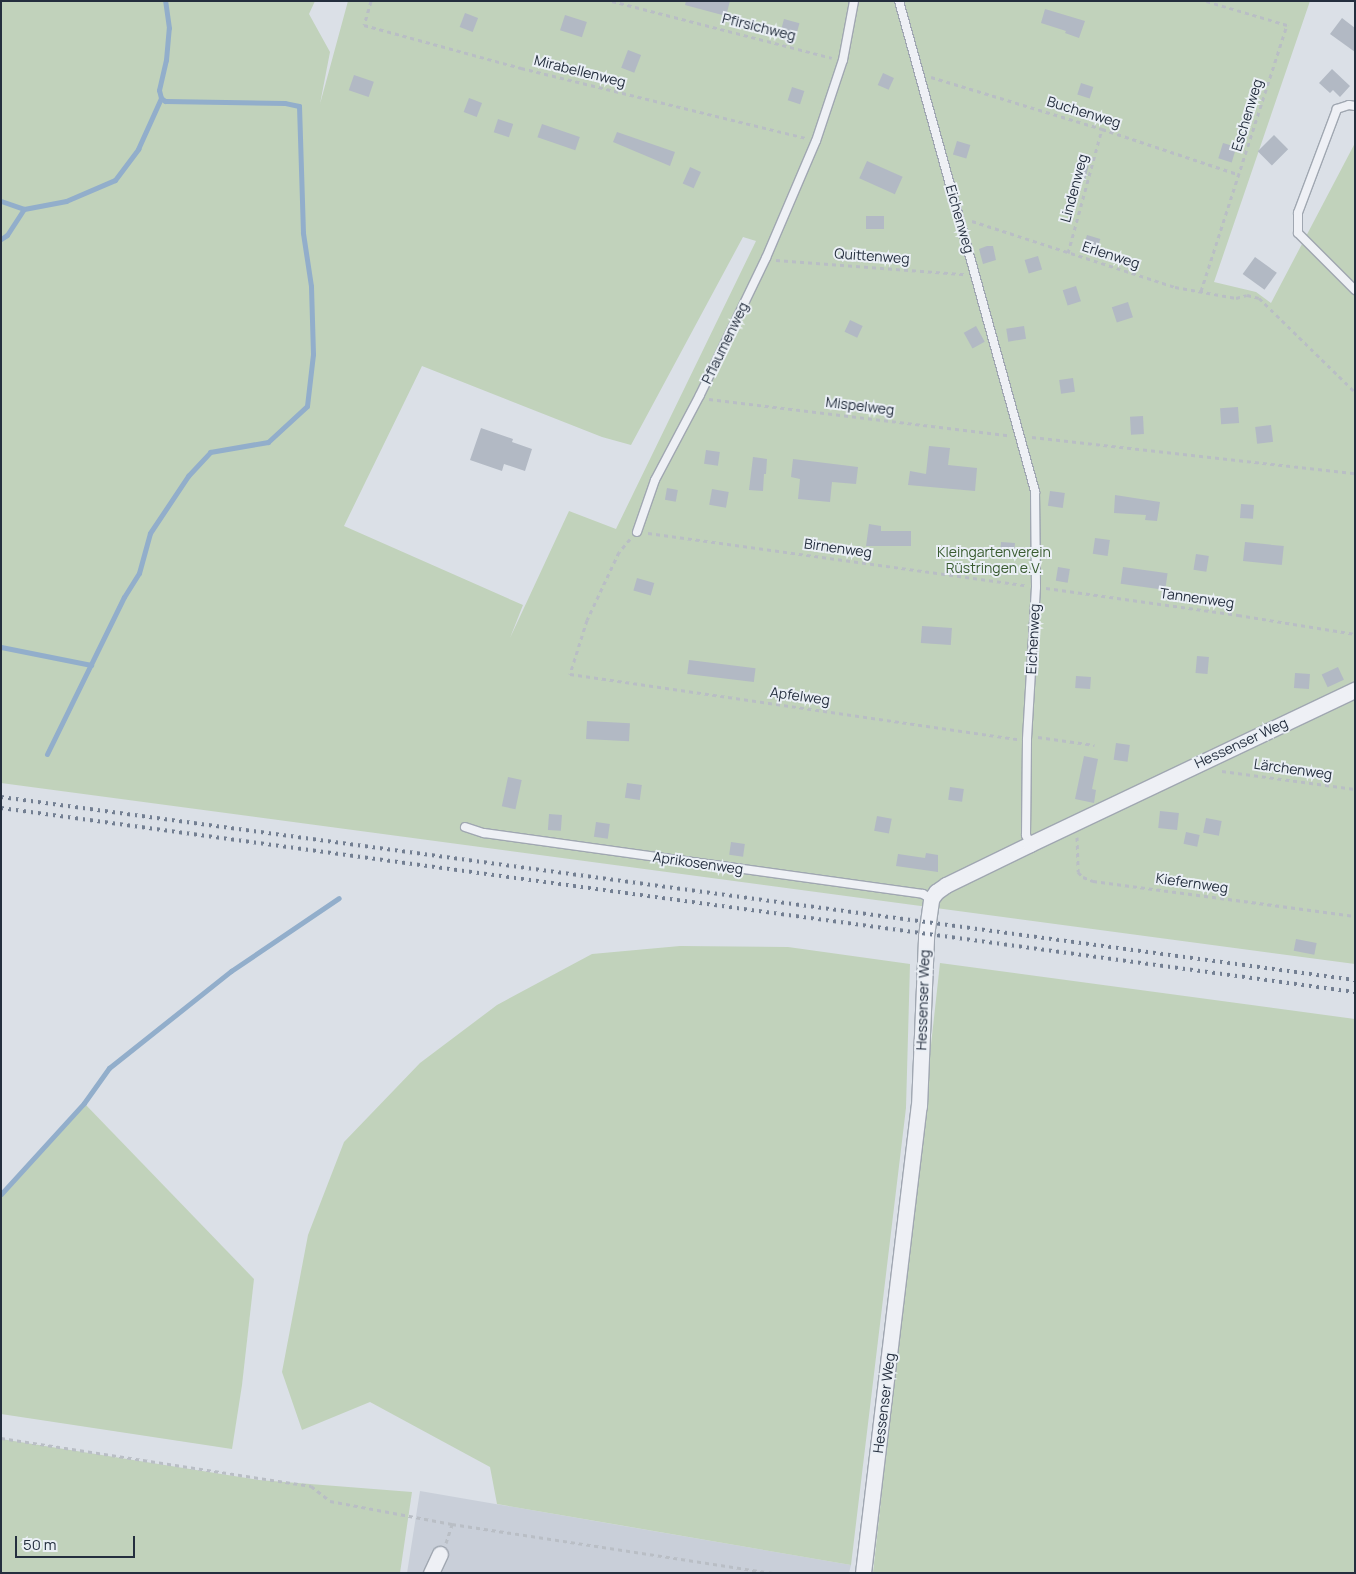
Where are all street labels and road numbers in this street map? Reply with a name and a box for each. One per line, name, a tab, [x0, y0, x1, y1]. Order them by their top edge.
street label: Pfirsichweg	[720, 10, 798, 44]
street label: Mirabellenweg	[532, 52, 628, 90]
street label: Eschenweg	[1228, 77, 1266, 153]
street label: Buchenweg	[1045, 93, 1123, 131]
street label: Lindenweg	[1057, 152, 1091, 224]
street label: Eichenweg	[942, 183, 978, 255]
street label: Erlenweg	[1080, 238, 1142, 272]
street label: Quittenweg	[834, 245, 910, 267]
street label: Pflaumenweg	[698, 299, 752, 387]
street label: Mispelweg	[825, 393, 895, 419]
street label: Birnenweg	[803, 535, 873, 561]
street label: Tannenweg	[1159, 584, 1235, 612]
street label: Eichenweg	[1023, 603, 1043, 675]
street label: Apfelweg	[769, 683, 831, 709]
street label: Hessenser Weg	[1192, 714, 1290, 772]
street label: Lärchenweg	[1253, 755, 1333, 783]
street label: Aprikosenweg	[652, 848, 744, 878]
street label: Kiefernweg	[1155, 870, 1229, 896]
street label: Hessenser Weg	[913, 949, 933, 1051]
street label: Hessenser Weg	[870, 1352, 898, 1454]

